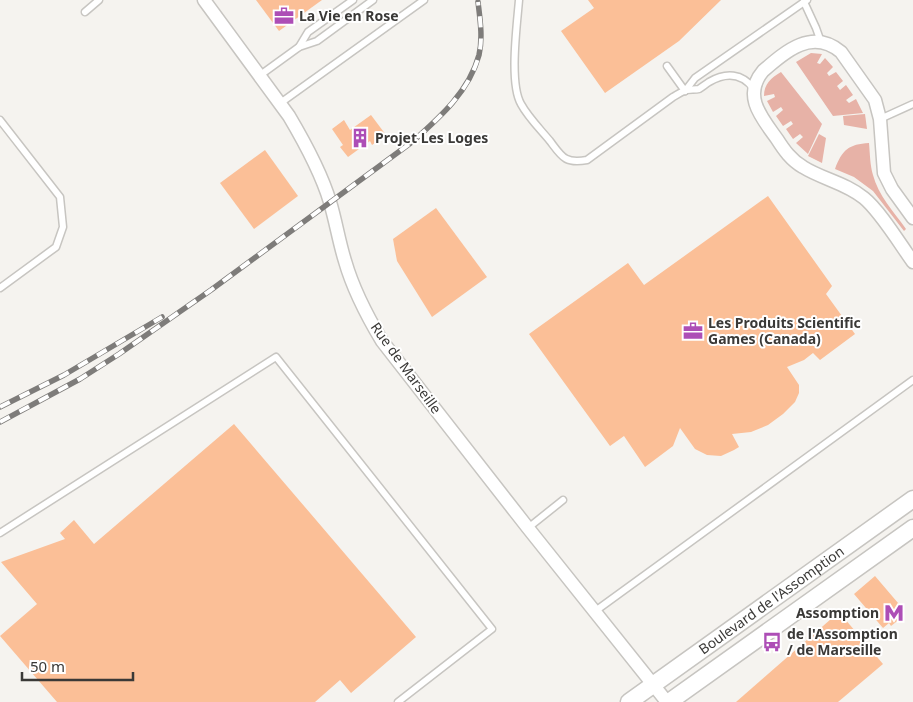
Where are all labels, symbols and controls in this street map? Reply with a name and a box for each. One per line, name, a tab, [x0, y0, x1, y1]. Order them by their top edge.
office icon: La Vie en Rose	[273, 5, 295, 27]
place label: La Vie en Rose	[299, 6, 399, 25]
building icon: Projet Les Loges	[349, 127, 371, 149]
place label: Projet Les Loges	[375, 128, 488, 147]
place label: Les Produits Scientific Games (Canada)	[708, 313, 861, 348]
street label: Rue de Marseille	[367, 318, 446, 417]
office icon: Les Produits Scientific Games (Canada)	[682, 320, 704, 342]
street label: Boulevard de l'Assomption	[696, 542, 846, 658]
metro station icon: Assomption	[883, 602, 905, 624]
place label: Assomption	[796, 605, 879, 621]
place label: de l'Assomption / de Marseille	[787, 624, 898, 659]
bus stop icon: de l'Assomption / de Marseille	[761, 631, 783, 653]
scale bar	[22, 650, 134, 682]
text: 50 m	[30, 656, 65, 676]

